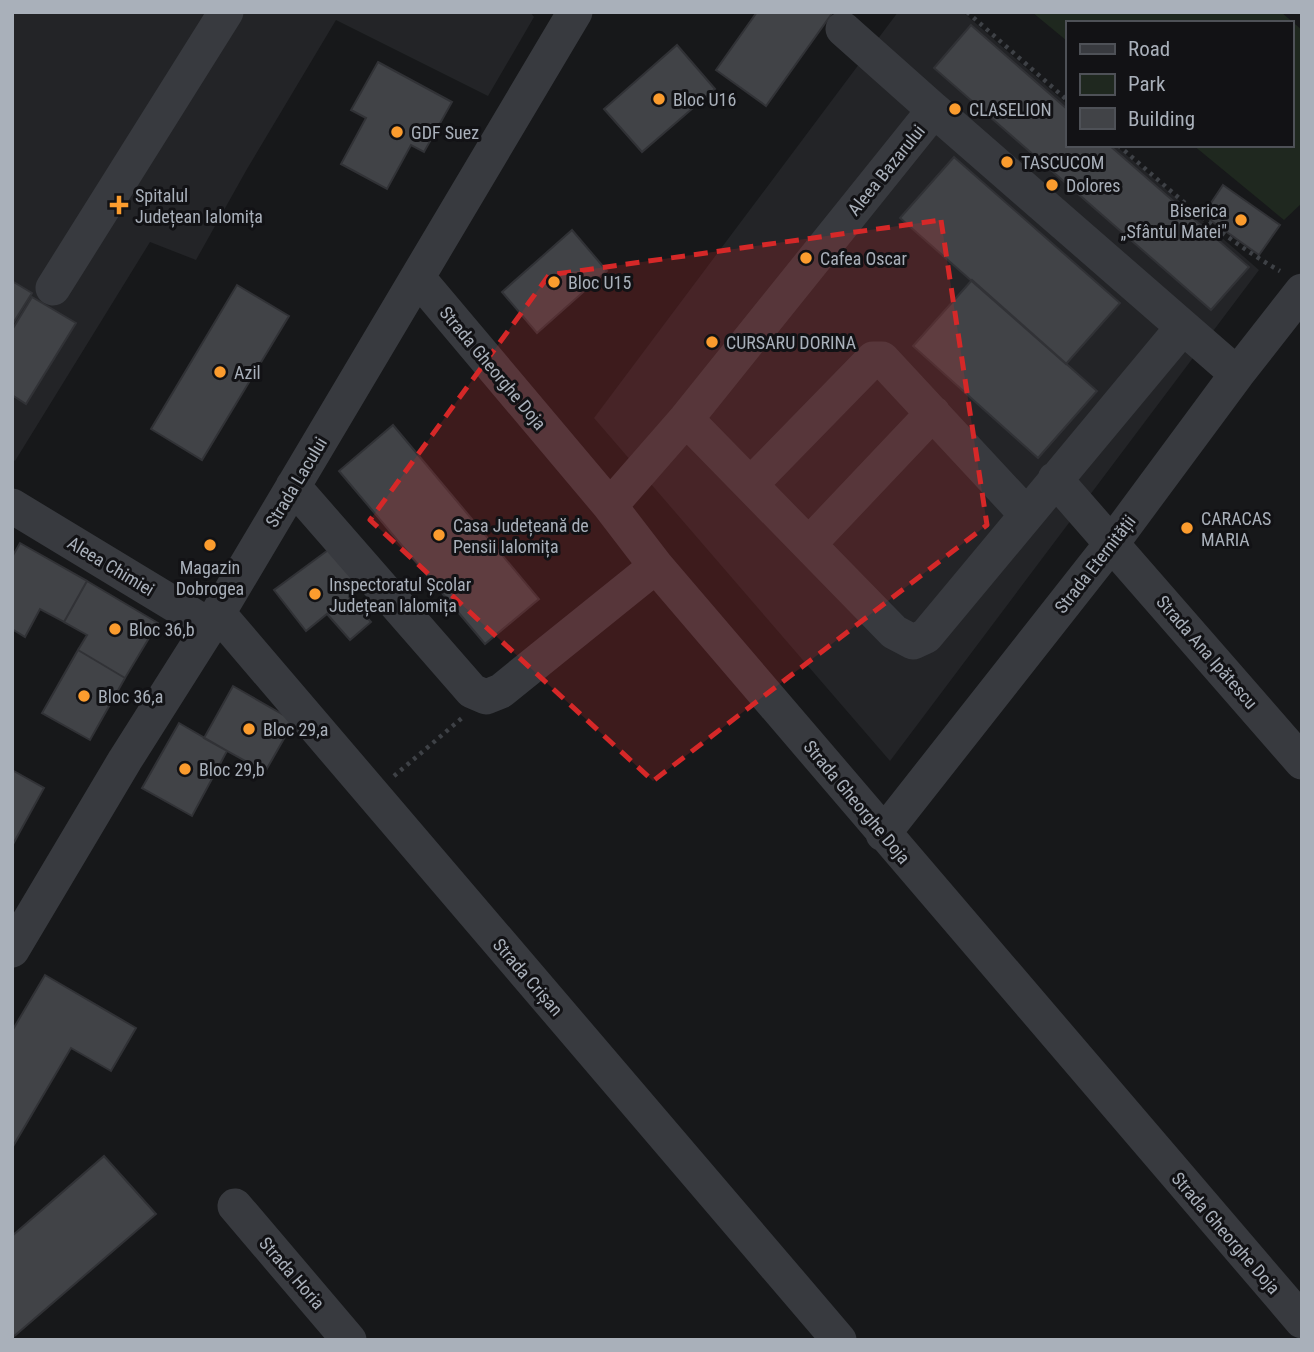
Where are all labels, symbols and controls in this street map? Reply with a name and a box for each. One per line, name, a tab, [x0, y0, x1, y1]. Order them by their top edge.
legend	[1066, 21, 1293, 147]
text: Road	[1128, 37, 1170, 61]
text: Park	[1128, 72, 1166, 96]
place label: Bloc U16	[673, 89, 736, 110]
marker: Bloc U16	[651, 91, 667, 107]
place label: CLASELION	[969, 99, 1052, 120]
marker: CLASELION	[947, 101, 963, 117]
text: Building	[1128, 107, 1195, 131]
street label: Aleea Bazarului	[843, 121, 929, 219]
place label: GDF Suez	[411, 122, 479, 143]
marker: GDF Suez	[389, 124, 405, 140]
place label: TASCUCOM	[1021, 152, 1104, 173]
marker: TASCUCOM	[999, 154, 1015, 170]
place label: Dolores	[1066, 175, 1120, 196]
marker: Dolores	[1044, 177, 1060, 193]
place label: Spitalul Județean Ialomița	[135, 185, 263, 228]
marker: Spitalul Județean Ialomița	[109, 195, 129, 215]
place label: Biserica „Sfântul Matei"	[1121, 200, 1227, 242]
marker: Biserica „Sfântul Matei"	[1233, 212, 1249, 228]
place label: Cafea Oscar	[820, 248, 907, 269]
marker: Cafea Oscar	[798, 250, 814, 266]
place label: Bloc U15	[568, 272, 631, 293]
marker: Bloc U15	[546, 274, 562, 290]
street label: Strada Gheorghe Doja	[435, 302, 551, 434]
place label: CURSARU DORINA	[726, 332, 857, 353]
marker: CURSARU DORINA	[704, 334, 720, 350]
place label: Azil	[234, 362, 261, 383]
marker: Azil	[212, 364, 228, 380]
street label: Strada Lacului	[261, 433, 331, 531]
place label: CARACAS MARIA	[1201, 508, 1271, 550]
street label: Strada Eternității	[1050, 511, 1141, 618]
place label: Casa Județeană de Pensii Ialomița	[453, 515, 589, 558]
marker: CARACAS MARIA	[1179, 520, 1195, 536]
marker: Casa Județeană de Pensii Ialomița	[431, 527, 447, 543]
street label: Aleea Chimiei	[64, 532, 158, 600]
marker: Magazin Dobrogea	[202, 537, 218, 553]
place label: Magazin Dobrogea	[176, 557, 244, 599]
place label: Inspectoratul Școlar Județean Ialomița	[329, 574, 472, 617]
marker: Inspectoratul Școlar Județean Ialomița	[307, 586, 323, 602]
street label: Strada Ana Ipătescu	[1152, 591, 1262, 713]
place label: Bloc 36,b	[129, 619, 195, 640]
marker: Bloc 36,b	[107, 621, 123, 637]
place label: Bloc 36,a	[98, 686, 163, 707]
marker: Bloc 36,a	[76, 688, 92, 704]
place label: Bloc 29,a	[263, 719, 328, 740]
marker: Bloc 29,a	[241, 721, 257, 737]
street label: Strada Gheorghe Doja	[799, 736, 915, 868]
place label: Bloc 29,b	[199, 759, 265, 780]
marker: Bloc 29,b	[177, 761, 193, 777]
street label: Strada Crișan	[488, 934, 567, 1021]
street label: Strada Gheorghe Doja	[1167, 1168, 1285, 1298]
street label: Strada Horia	[255, 1233, 329, 1313]

